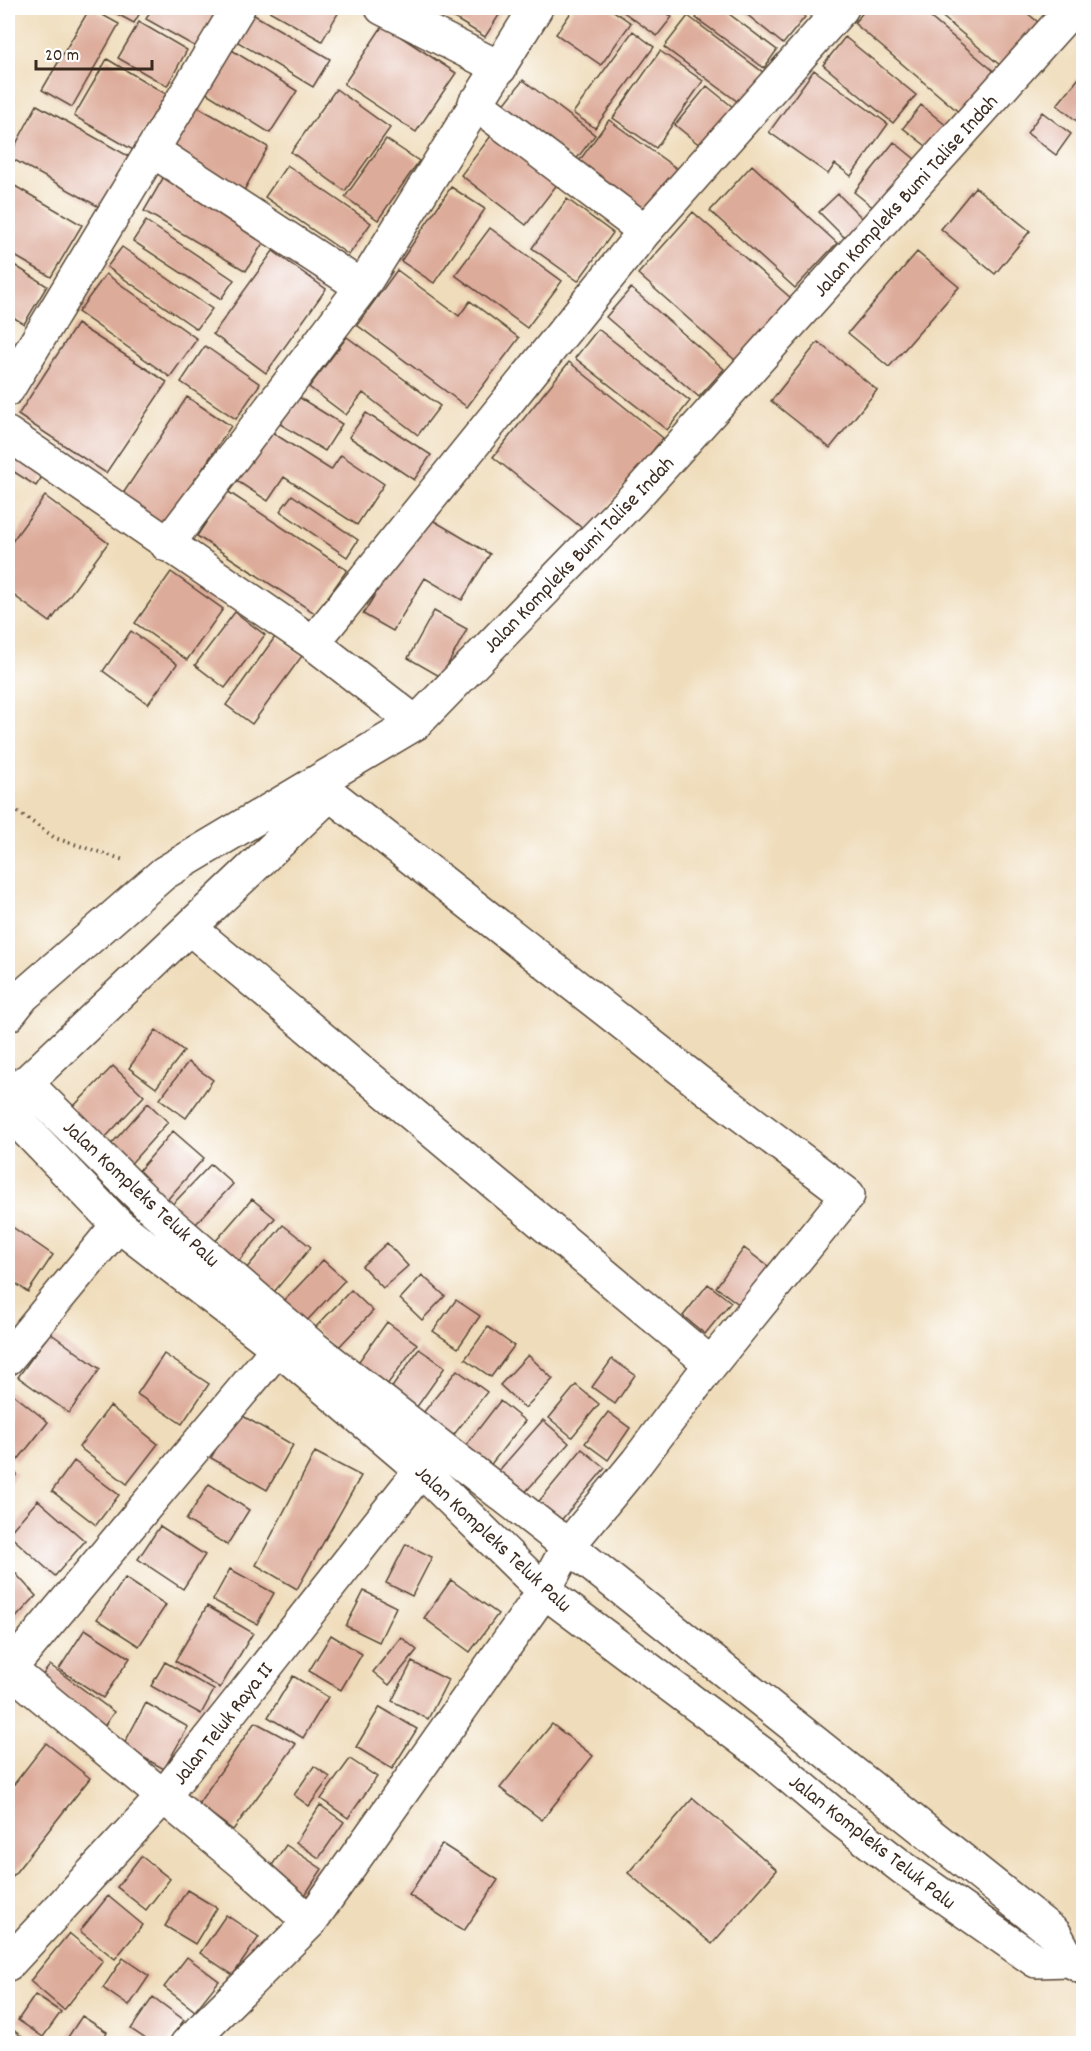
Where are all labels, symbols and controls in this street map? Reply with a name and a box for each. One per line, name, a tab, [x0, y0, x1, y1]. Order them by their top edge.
scale bar	[36, 33, 152, 71]
text: 20 m	[45, 44, 79, 69]
street label: Jalan Kompleks Bumi Talise Indah	[808, 89, 1007, 305]
street label: Jalan Kompleks Bumi Talise Indah	[478, 451, 683, 661]
street label: Jalan Kompleks Teluk Palu	[55, 1114, 225, 1276]
street label: Jalan Kompleks Teluk Palu	[407, 1459, 577, 1621]
street label: Jalan Teluk Raya II	[167, 1657, 282, 1792]
street label: Jalan Kompleks Teluk Palu	[781, 1768, 961, 1918]

